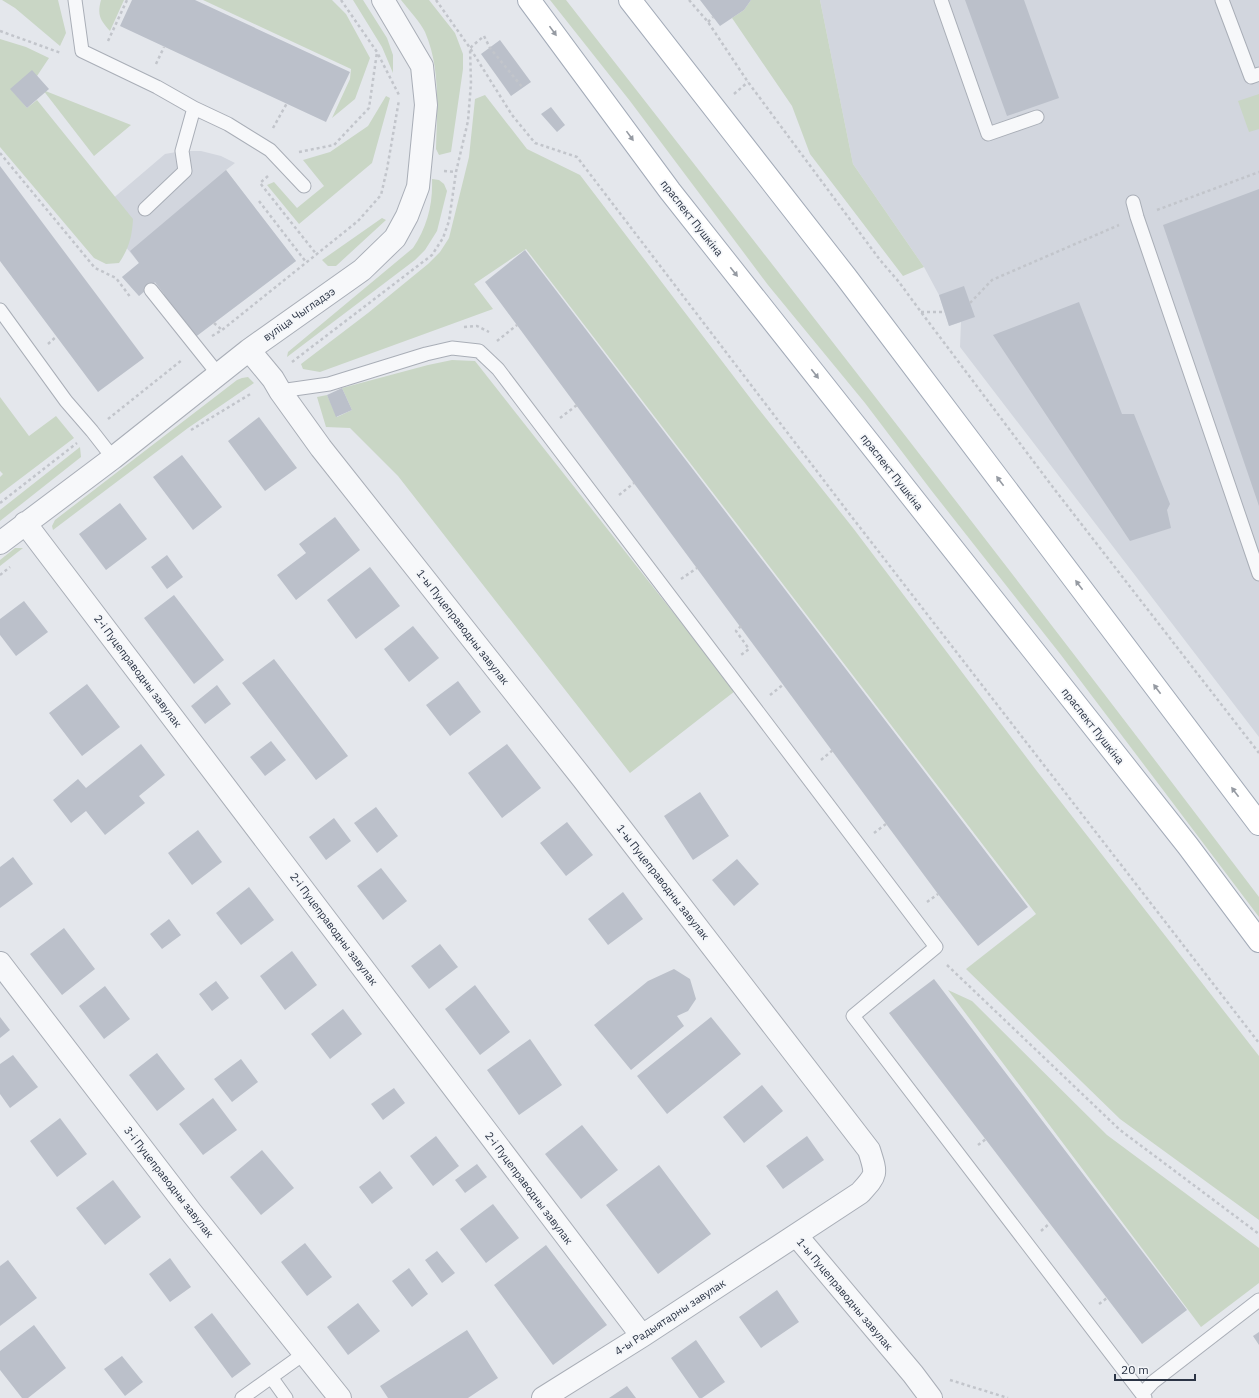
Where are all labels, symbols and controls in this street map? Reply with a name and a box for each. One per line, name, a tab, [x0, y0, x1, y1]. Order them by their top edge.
one-way arrow	[548, 26, 557, 37]
one-way arrow	[625, 131, 633, 141]
street label: праспект Пушкіна	[658, 177, 726, 259]
one-way arrow	[730, 267, 739, 278]
street label: вуліца Чыгладзэ	[260, 284, 338, 344]
one-way arrow	[811, 369, 819, 380]
street label: праспект Пушкіна	[858, 431, 926, 513]
one-way arrow	[996, 476, 1005, 487]
street label: 1-ы Пуцеправодны завулак	[414, 567, 512, 687]
one-way arrow	[1075, 580, 1083, 590]
street label: 2-і Пуцеправодны завулак	[91, 612, 185, 730]
one-way arrow	[1153, 683, 1161, 694]
street label: праспект Пушкіна	[1059, 685, 1127, 767]
one-way arrow	[1231, 787, 1240, 798]
street label: 1-ы Пуцеправодны завулак	[614, 822, 712, 942]
street label: 2-і Пуцеправодны завулак	[287, 870, 381, 988]
street label: 3-і Пуцеправодны завулак	[121, 1124, 217, 1240]
street label: 2-і Пуцеправодны завулак	[482, 1129, 576, 1247]
street label: 1-ы Пуцеправодны завулак	[794, 1235, 896, 1353]
street label: 4-ы Радыятарны завулак	[612, 1276, 728, 1358]
scale bar	[1115, 1356, 1195, 1382]
text: 20 m	[1121, 1362, 1149, 1377]

